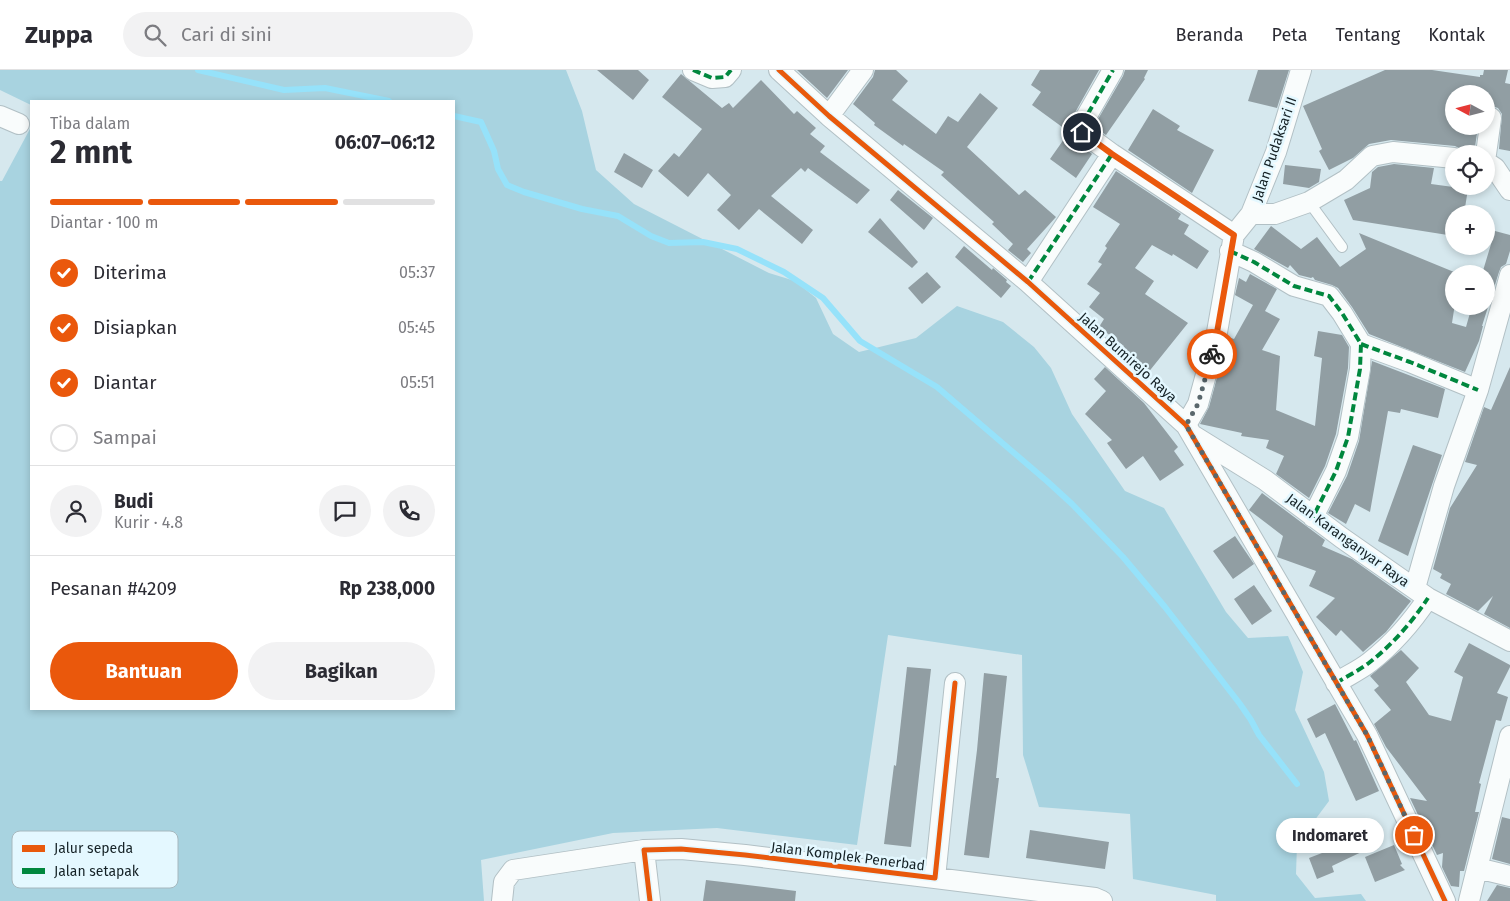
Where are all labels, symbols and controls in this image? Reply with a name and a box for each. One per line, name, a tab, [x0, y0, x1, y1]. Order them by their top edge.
search box	[123, 12, 473, 57]
text: Zuppa	[25, 21, 93, 49]
icon: search	[141, 21, 169, 49]
text: Cari di sini	[181, 23, 272, 46]
text: Beranda	[1176, 24, 1244, 46]
text: Peta	[1272, 24, 1307, 46]
text: Tentang	[1335, 24, 1400, 46]
text: Kontak	[1428, 24, 1485, 46]
north arrow	[1445, 85, 1495, 135]
map controls	[1445, 85, 1495, 315]
street label: Jalan Pudaksari II	[1249, 95, 1300, 204]
pin	[1061, 111, 1103, 153]
text: Tiba dalam	[50, 114, 130, 133]
icon: home	[1068, 118, 1096, 146]
text: 06:07–06:12	[335, 131, 435, 154]
text: 2 mnt	[50, 133, 132, 171]
button: locate	[1445, 145, 1495, 195]
button: +	[1445, 205, 1495, 255]
text: Diantar · 100 m	[50, 213, 159, 232]
icon: check	[50, 259, 78, 287]
text: Diterima	[93, 261, 167, 284]
text: 05:37	[399, 263, 435, 282]
button: −	[1445, 265, 1495, 315]
street label: Jalan Bumirejo Raya	[1075, 309, 1180, 406]
icon: check	[50, 314, 78, 342]
text: Disiapkan	[93, 316, 177, 339]
text: 05:45	[398, 318, 435, 337]
courier	[1187, 329, 1237, 379]
icon: bike	[1198, 340, 1226, 368]
icon: check	[50, 369, 78, 397]
text: Diantar	[93, 371, 156, 394]
text: 05:51	[400, 373, 435, 392]
text: Sampai	[93, 426, 157, 449]
button: person	[50, 485, 102, 537]
button: chat	[319, 485, 371, 537]
button: phone	[383, 485, 435, 537]
text: Budi	[114, 490, 153, 513]
street label: Jalan Karanganyar Raya	[1283, 490, 1413, 591]
text: Kurir · 4.8	[114, 513, 183, 532]
text: Pesanan #4209	[50, 577, 177, 600]
text: Rp 238,000	[339, 577, 435, 600]
button: Bantuan	[50, 642, 238, 700]
button: Bagikan	[248, 642, 435, 700]
pin	[1393, 814, 1435, 856]
callout: Indomaret	[1276, 818, 1384, 852]
icon: bag	[1400, 821, 1428, 849]
text: Indomaret	[1292, 826, 1368, 845]
legend	[12, 831, 178, 888]
street label: Jalan Komplek Penerbad	[770, 839, 926, 874]
text: Jalur sepeda	[54, 840, 133, 857]
text: Jalan setapak	[54, 863, 140, 880]

